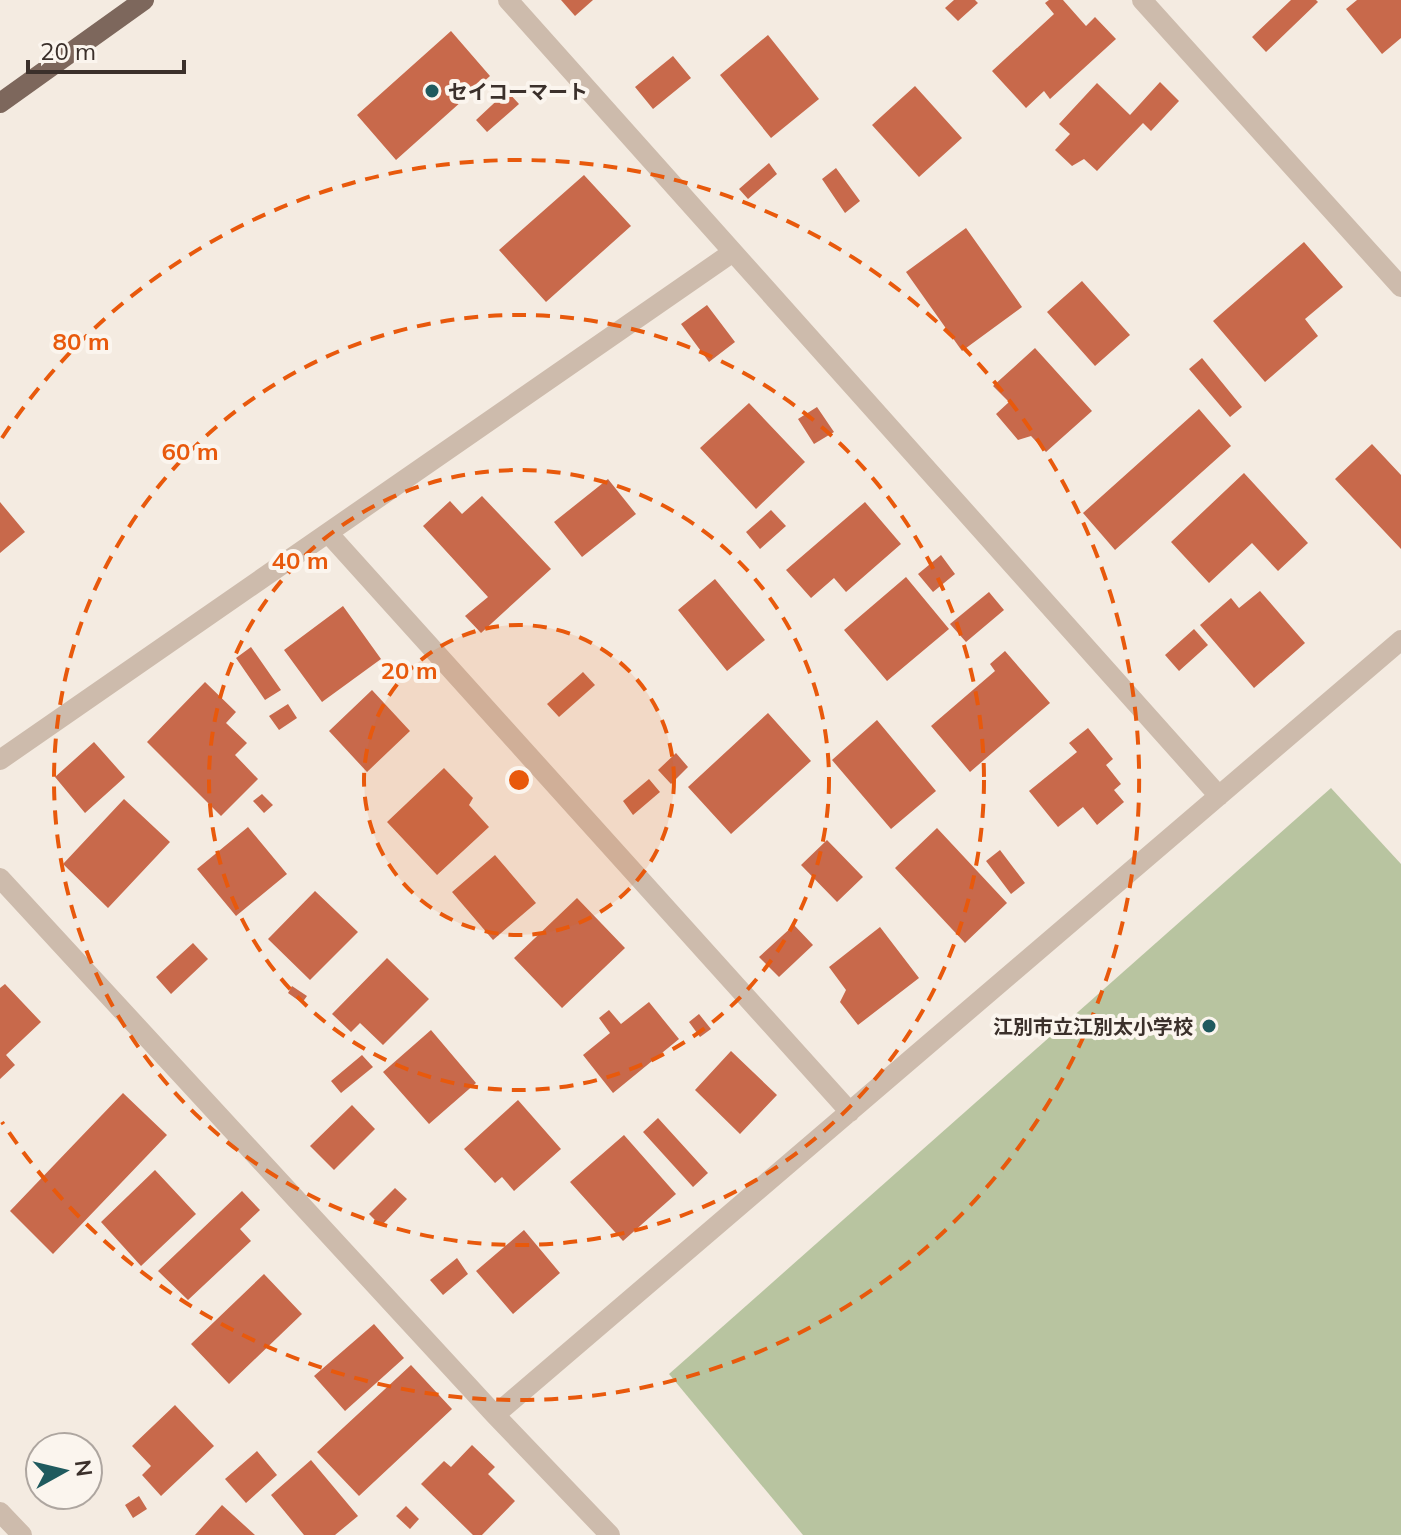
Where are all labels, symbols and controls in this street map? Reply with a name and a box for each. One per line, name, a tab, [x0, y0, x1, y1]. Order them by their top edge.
scale bar	[28, 24, 184, 74]
text: 20 m	[40, 36, 96, 66]
place label: セイコーマート	[448, 79, 588, 104]
marker: セイコーマート	[423, 82, 441, 100]
text: 80 m	[53, 326, 109, 356]
text: 60 m	[162, 436, 218, 466]
text: 40 m	[272, 545, 328, 575]
text: 20 m	[381, 655, 437, 685]
centre of rings	[505, 766, 533, 794]
place label: 江別市立江別太小学校	[993, 1014, 1193, 1039]
marker: 江別市立江別太小学校	[1200, 1017, 1218, 1035]
north arrow	[24, 1431, 104, 1511]
text: N	[69, 1458, 99, 1478]

